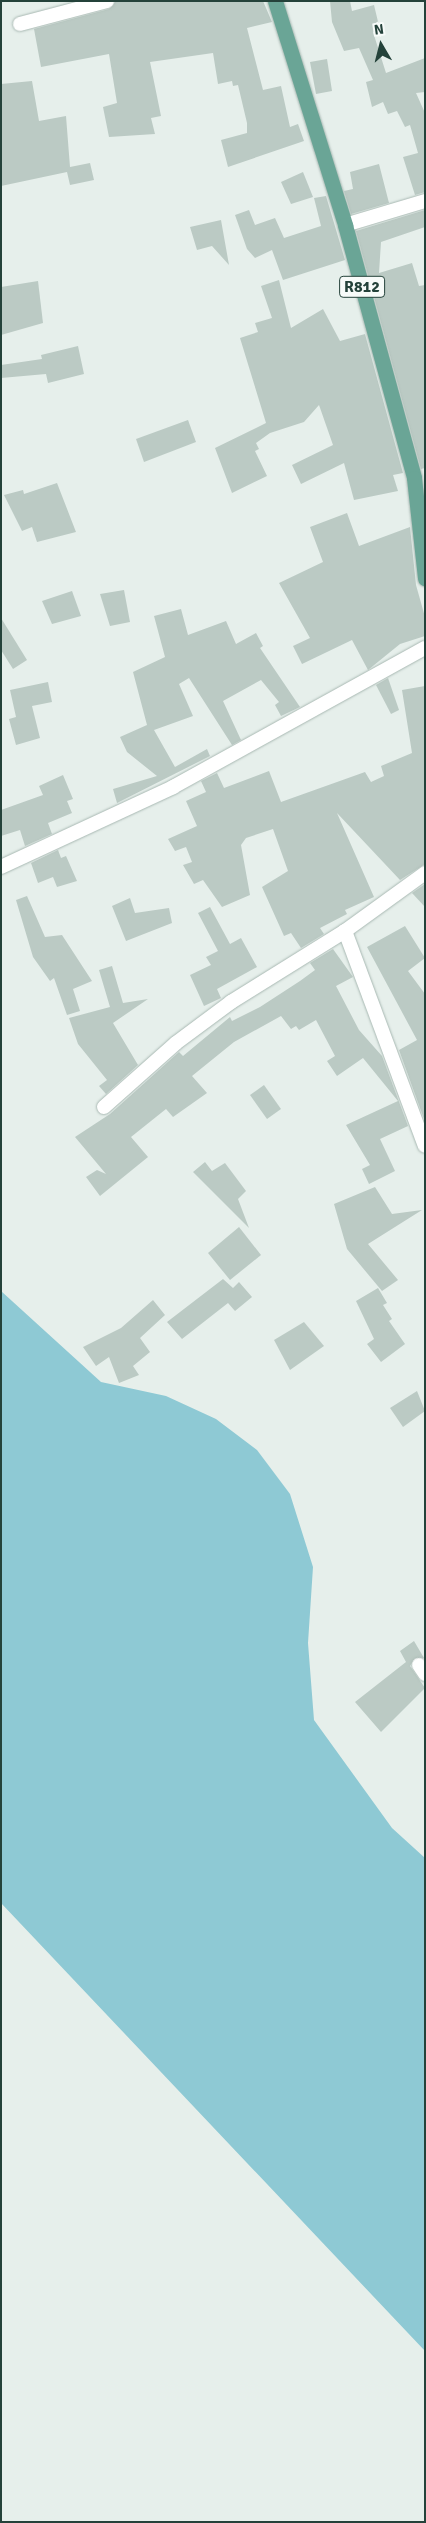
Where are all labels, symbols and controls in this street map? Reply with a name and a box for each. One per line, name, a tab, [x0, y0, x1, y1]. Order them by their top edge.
north arrow	[356, 20, 406, 70]
text: N	[373, 21, 385, 39]
road number: R812	[338, 274, 386, 300]

